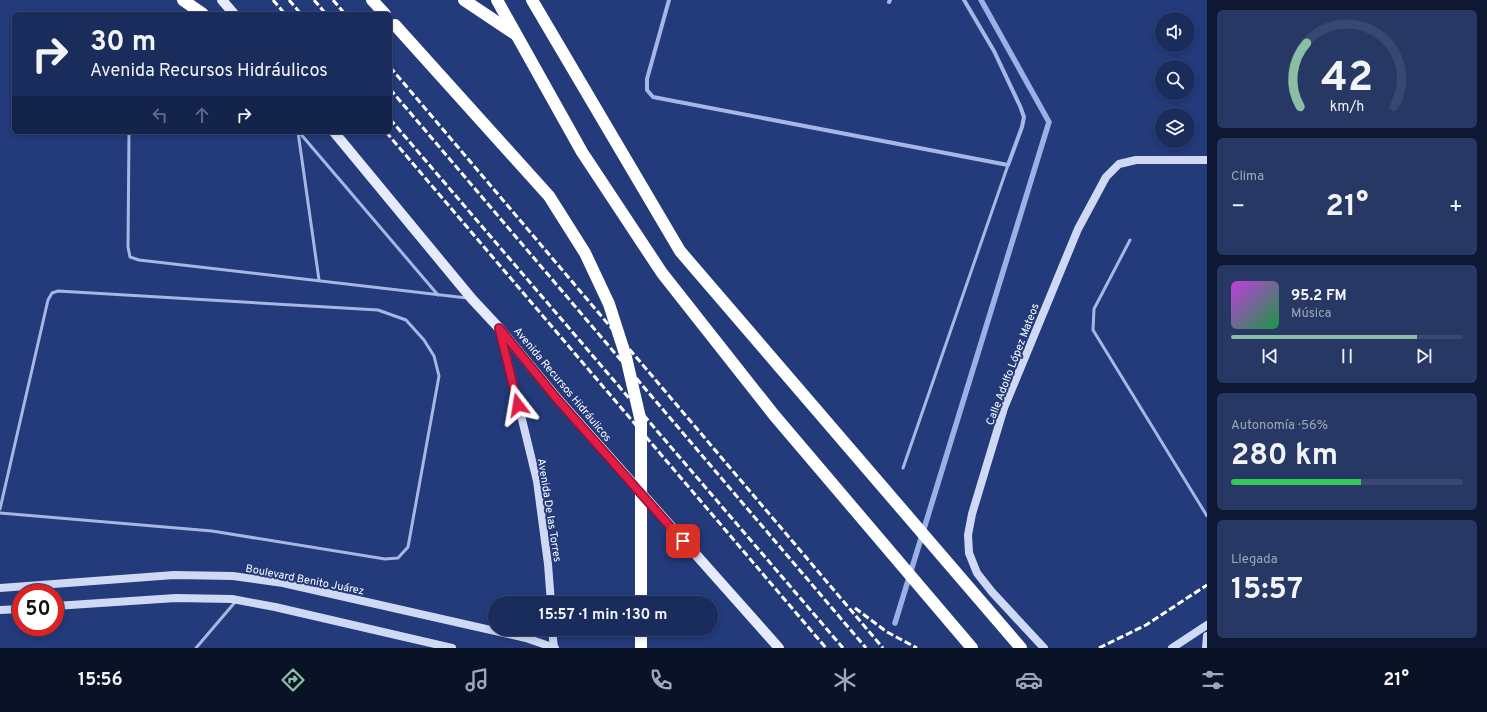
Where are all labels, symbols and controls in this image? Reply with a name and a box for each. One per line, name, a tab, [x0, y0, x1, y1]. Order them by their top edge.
map controls	[1155, 12, 1195, 148]
button: sound	[1155, 12, 1195, 52]
text: 30 m	[90, 25, 156, 61]
icon: right	[24, 28, 76, 80]
text: 42	[1321, 53, 1373, 106]
text: Avenida Recursos Hidráulicos	[90, 60, 328, 83]
button: search	[1155, 60, 1195, 100]
text: km/h	[1330, 97, 1364, 115]
icon: left	[149, 104, 171, 126]
icon: ahead	[191, 104, 213, 126]
icon: right	[233, 104, 255, 126]
button: layers	[1155, 108, 1195, 148]
text: Clima	[1231, 169, 1264, 185]
text: 21°	[1326, 189, 1368, 226]
text: −	[1231, 194, 1245, 221]
text: +	[1449, 194, 1463, 221]
text: 95.2 FM	[1291, 287, 1347, 306]
street label: Calle Adolfo López Mateos	[983, 301, 1043, 427]
text: Música	[1291, 306, 1331, 322]
street label: Avenida Recursos Hidráulicos	[510, 325, 614, 445]
icon: previous	[1259, 345, 1281, 367]
icon: pause	[1336, 345, 1358, 367]
icon: next	[1413, 345, 1435, 367]
position arrow	[497, 384, 539, 426]
text: Autonomía · 56%	[1231, 418, 1328, 434]
text: 280 km	[1231, 438, 1338, 475]
street label: Avenida De las Torres	[534, 457, 564, 563]
pin	[666, 524, 700, 558]
icon: arrive	[672, 530, 694, 552]
text: Llegada	[1231, 552, 1278, 568]
street label: Boulevard Benito Juárez	[244, 562, 365, 598]
text: 15:57	[1231, 572, 1303, 609]
speed limit sign: 50	[12, 584, 64, 636]
text: 15:57 · 1 min · 130 m	[539, 606, 667, 625]
icon: directions	[279, 666, 307, 694]
icon: music	[463, 666, 491, 694]
icon: phone	[647, 666, 675, 694]
icon: climate	[831, 666, 859, 694]
icon: car	[1015, 666, 1043, 694]
icon: filters	[1199, 666, 1227, 694]
text: 15:56	[78, 669, 123, 692]
text: 21°	[1383, 669, 1409, 692]

